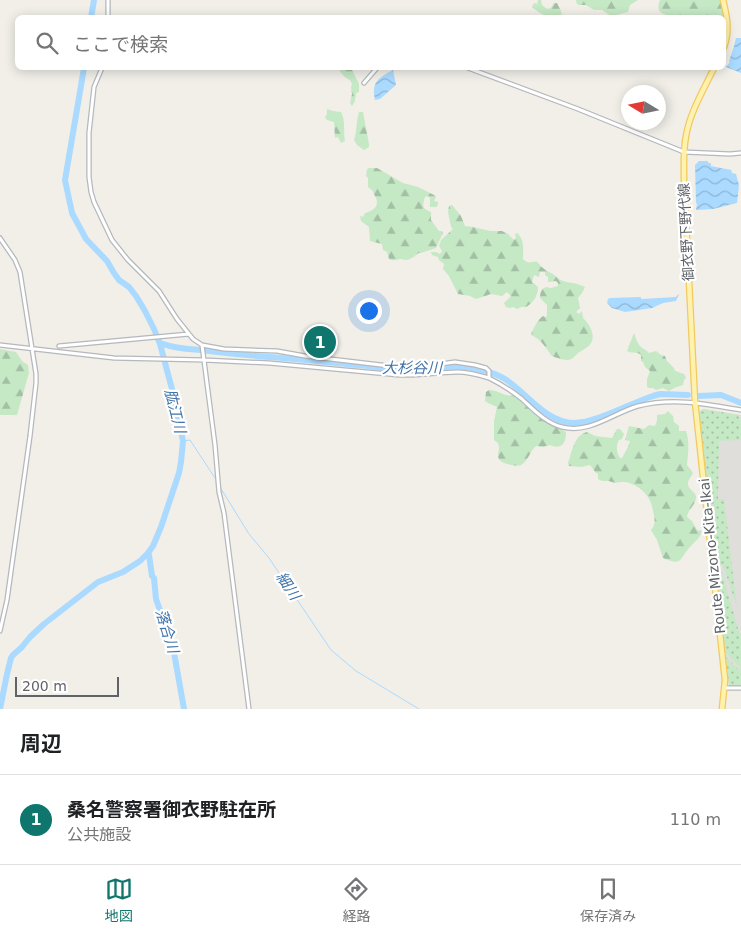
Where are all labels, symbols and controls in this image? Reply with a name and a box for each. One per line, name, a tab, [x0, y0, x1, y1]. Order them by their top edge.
search box	[15, 15, 726, 70]
icon: search	[33, 29, 61, 57]
text: ここで検索	[73, 33, 168, 55]
north arrow	[621, 85, 666, 130]
street label: 御衣野下野代線	[675, 183, 697, 281]
your location	[356, 298, 382, 324]
pin: 1	[304, 323, 336, 361]
water label: 大杉谷川	[382, 359, 444, 377]
water label: 肱江川	[161, 387, 190, 437]
street label: Route Mizono-Kita-Ikai	[696, 477, 728, 635]
water label: 細川	[272, 569, 305, 605]
water label: 落合川	[152, 607, 183, 657]
scale bar	[15, 674, 119, 697]
text: 200 m	[22, 678, 67, 694]
text: 周辺	[20, 732, 62, 756]
text: 桑名警察署御衣野駐在所	[67, 798, 276, 820]
text: 1	[30, 810, 42, 829]
text: 110 m	[670, 810, 721, 829]
text: 公共施設	[67, 825, 131, 844]
tab: 地図	[105, 875, 133, 925]
tab: 経路	[342, 875, 370, 925]
tab: 保存済み	[580, 875, 636, 925]

